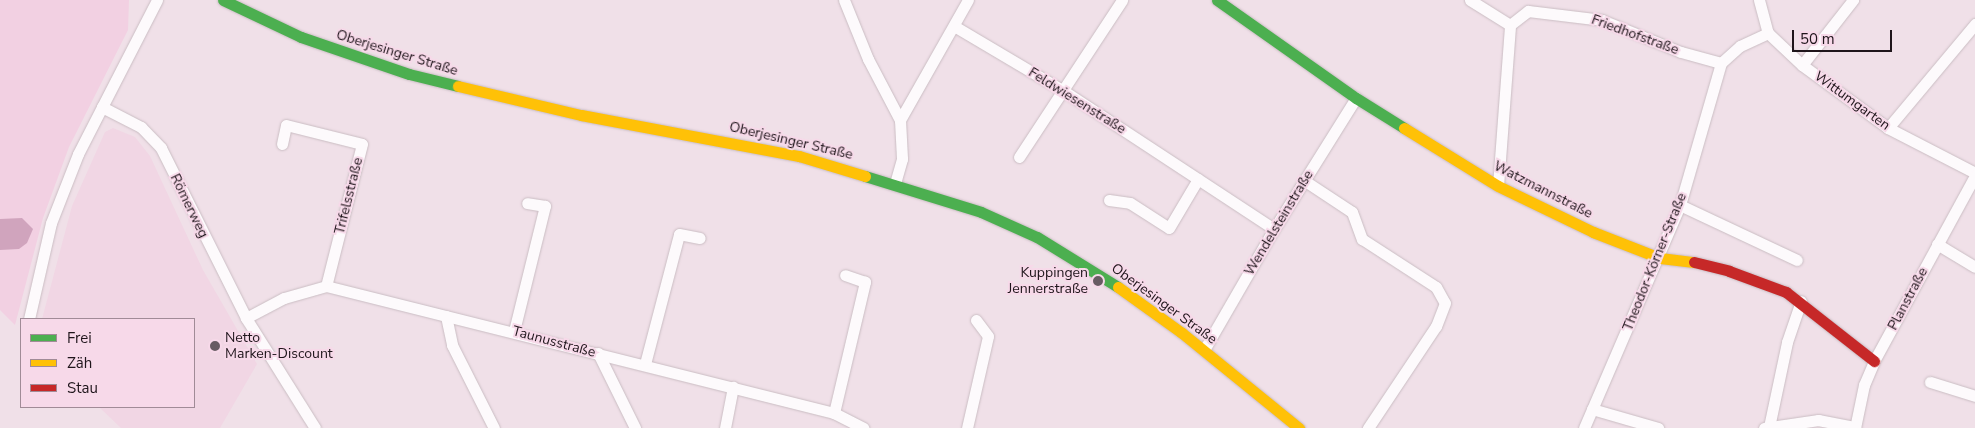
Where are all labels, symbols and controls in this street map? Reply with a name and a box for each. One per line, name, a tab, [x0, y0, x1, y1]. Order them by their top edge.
street label: Friedhofstraße	[1589, 11, 1681, 59]
scale bar	[1795, 20, 1895, 52]
street label: Oberjesinger Straße	[334, 27, 460, 79]
text: 50 m	[1800, 29, 1835, 49]
street label: Feldwiesenstraße	[1025, 64, 1129, 138]
street label: Wittumgarten	[1811, 68, 1893, 134]
street label: Oberjesinger Straße	[728, 119, 854, 163]
street label: Trifelsstraße	[331, 156, 367, 236]
street label: Watzmannstraße	[1491, 158, 1595, 222]
street label: Wendelsteinstraße	[1241, 167, 1317, 279]
street label: Römerweg	[166, 171, 212, 241]
street label: Theodor-Körner-Straße	[1620, 191, 1690, 333]
street label: Oberjesinger Straße	[1108, 260, 1220, 348]
place label: Kuppingen Jennerstraße	[1008, 265, 1088, 298]
street label: Planstraße	[1885, 265, 1931, 333]
marker: Kuppingen Jennerstraße	[1092, 275, 1104, 287]
legend	[20, 318, 195, 408]
street label: Taunusstraße	[511, 323, 597, 361]
text: Frei	[67, 328, 92, 348]
place label: Netto Marken-Discount	[225, 330, 333, 362]
marker: Netto Marken-Discount	[209, 340, 221, 352]
text: Zäh	[67, 353, 92, 373]
text: Stau	[67, 378, 98, 398]

